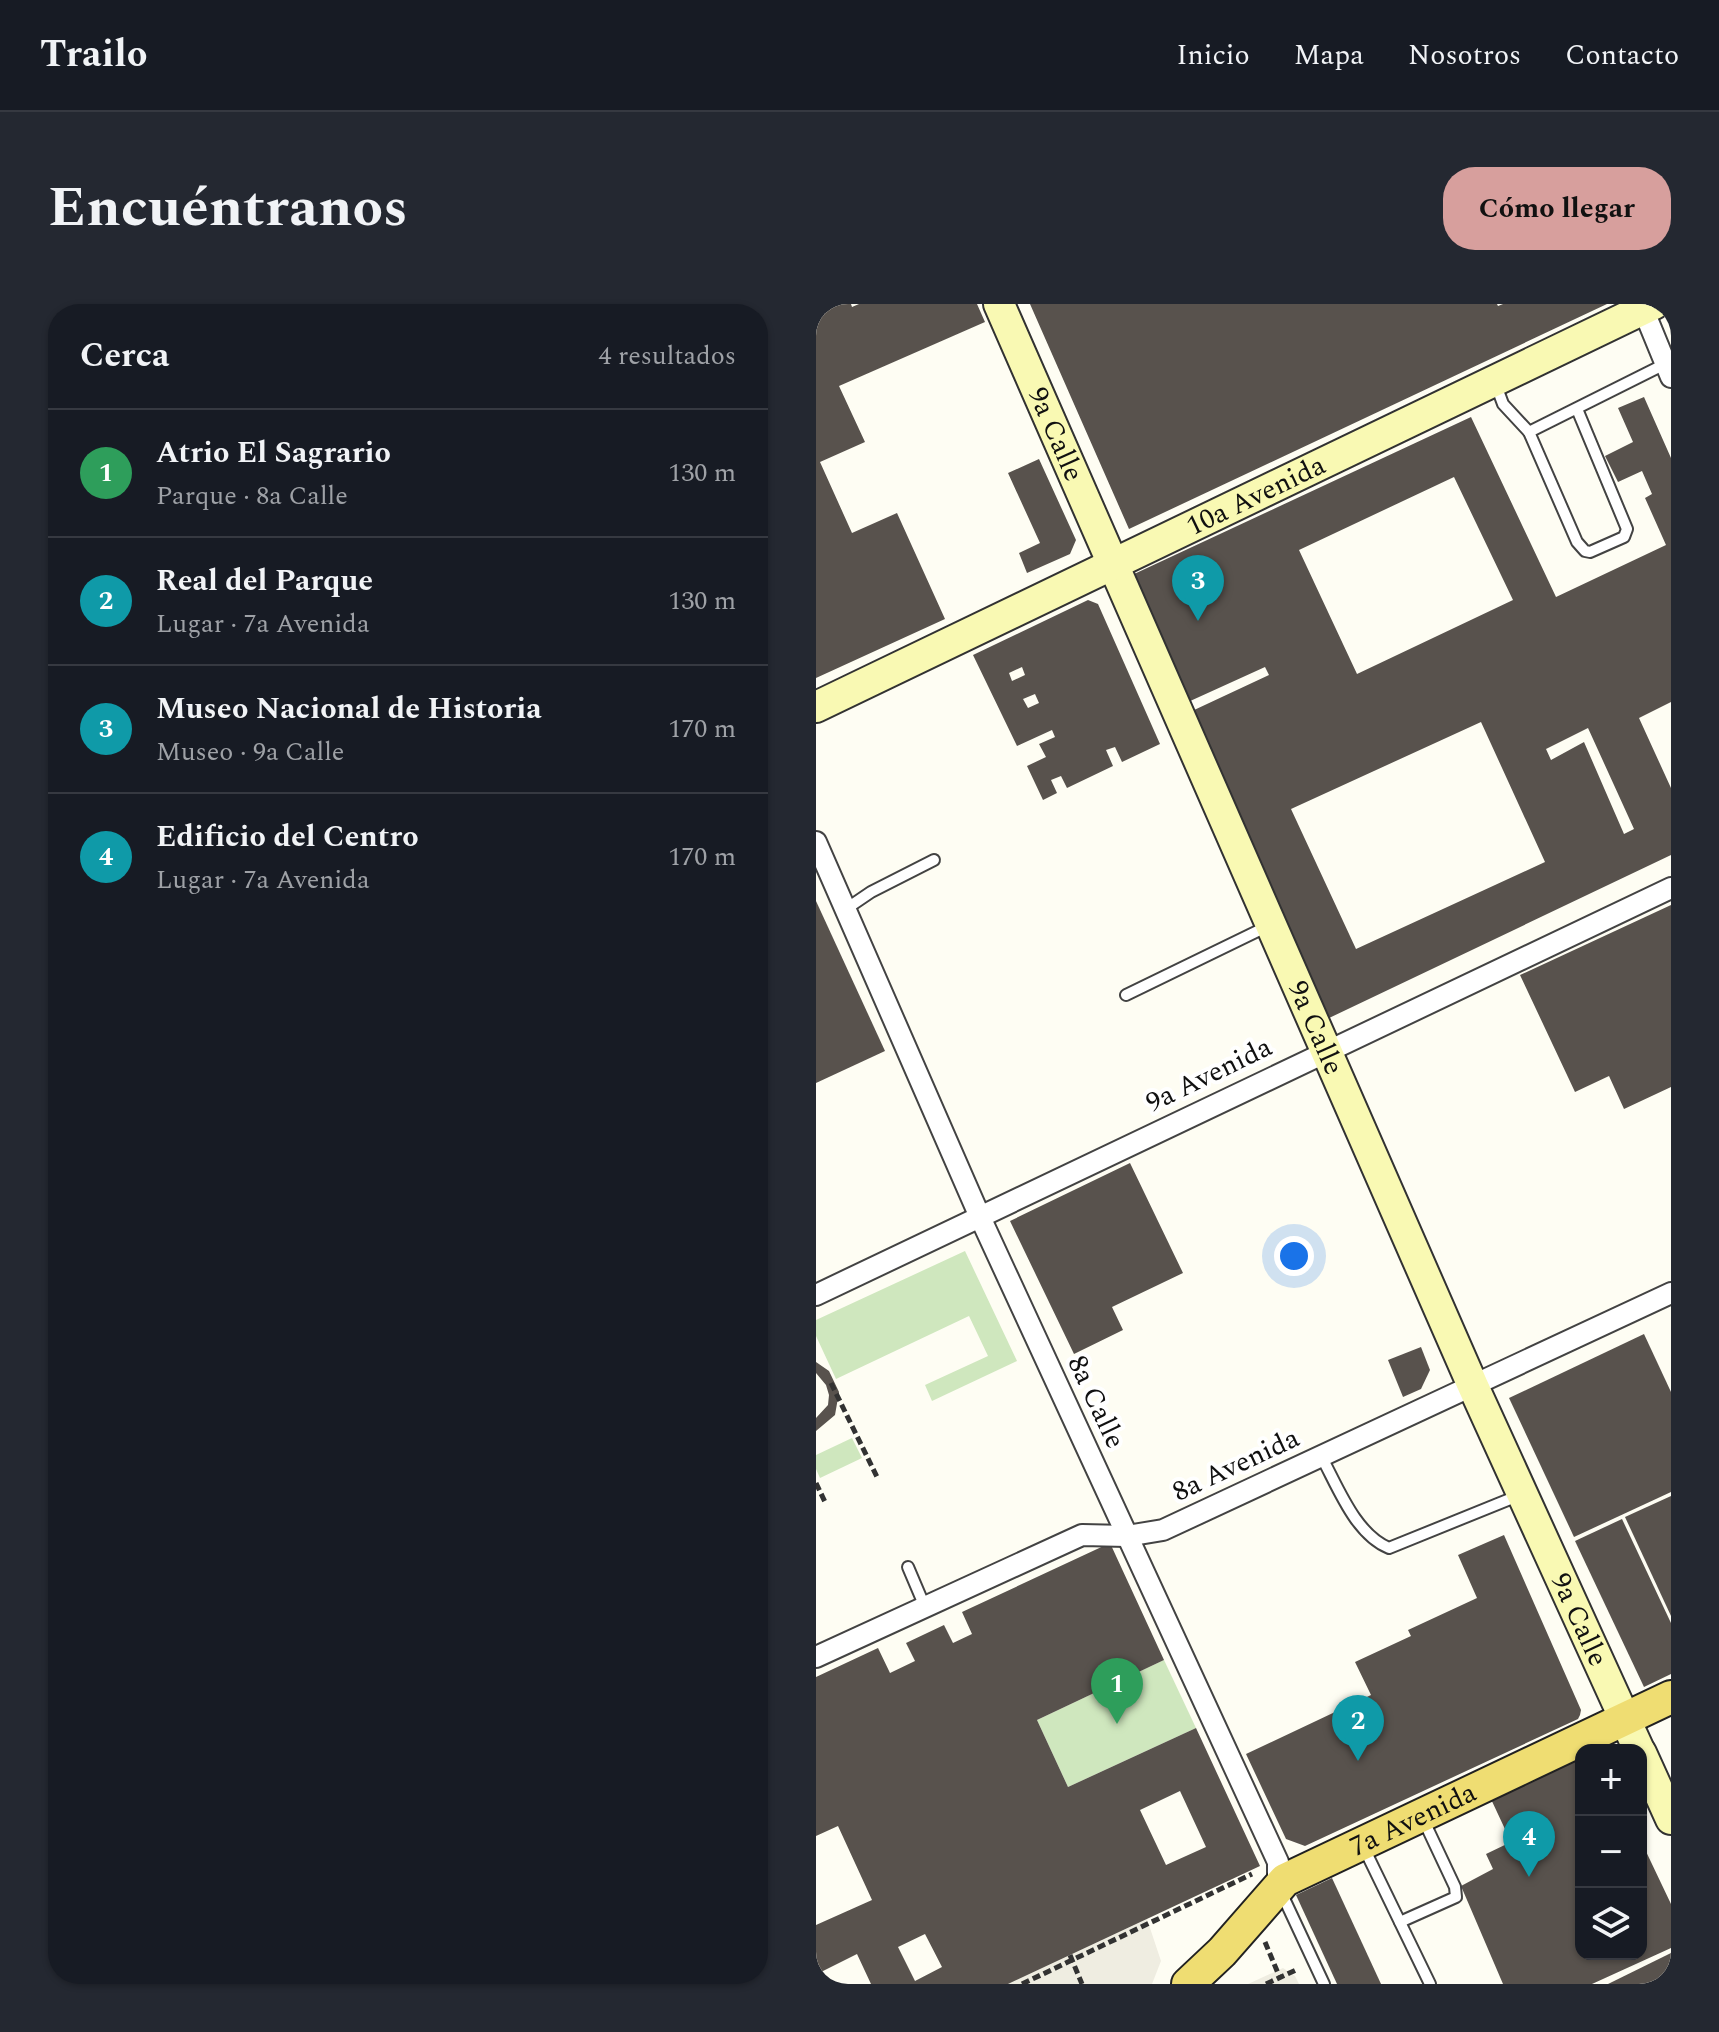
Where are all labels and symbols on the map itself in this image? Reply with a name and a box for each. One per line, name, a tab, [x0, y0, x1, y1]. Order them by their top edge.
street label: 9a Calle	[1016, 380, 1095, 488]
street label: 10a Avenida	[1179, 444, 1333, 547]
pin: 3	[1172, 555, 1224, 621]
street label: 9a Calle	[1277, 974, 1355, 1081]
street label: 9a Avenida	[1139, 1026, 1280, 1124]
your location	[1274, 1236, 1314, 1276]
street label: 8a Calle	[1056, 1348, 1136, 1456]
street label: 8a Avenida	[1165, 1417, 1307, 1513]
street label: 9a Calle	[1539, 1566, 1620, 1673]
pin: 1	[1091, 1658, 1143, 1724]
pin: 2	[1332, 1695, 1384, 1761]
street label: 7a Avenida	[1342, 1771, 1484, 1868]
pin: 4	[1503, 1811, 1555, 1877]

